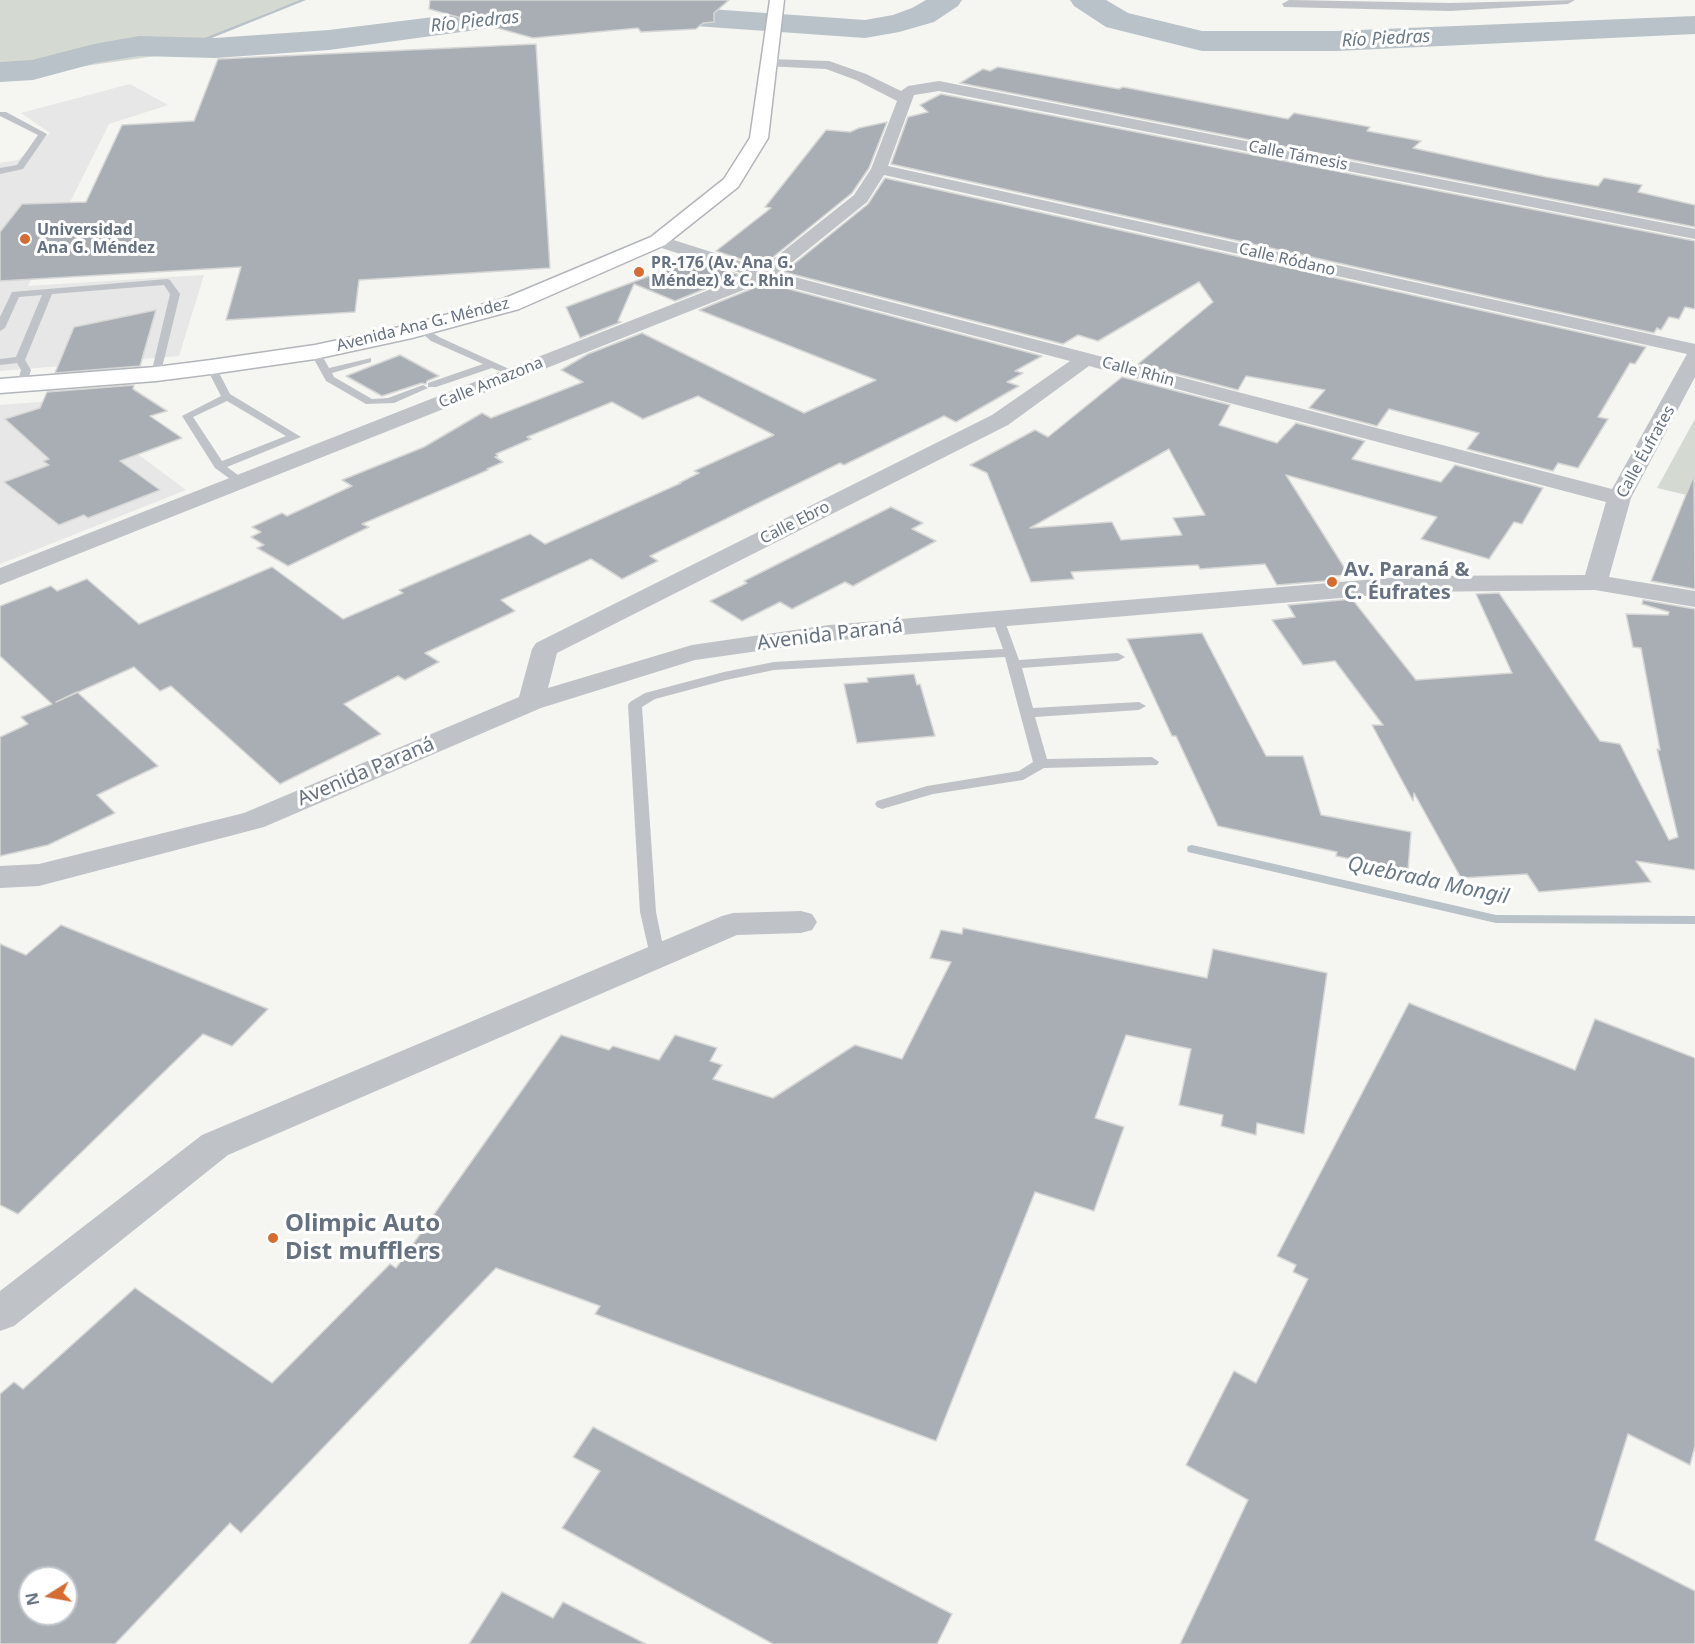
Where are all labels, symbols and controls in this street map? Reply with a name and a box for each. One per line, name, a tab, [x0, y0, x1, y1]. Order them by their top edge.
water label: Río Piedras	[430, 7, 520, 37]
water label: Río Piedras	[1341, 26, 1431, 52]
street label: Calle Támesis	[1247, 137, 1349, 175]
place label: Universidad Ana G. Méndez	[37, 220, 155, 258]
marker: Universidad Ana G. Méndez	[18, 232, 32, 246]
street label: Calle Ródano	[1237, 240, 1337, 280]
place label: PR-176 (Av. Ana G. Méndez) & C. Rhin	[651, 253, 794, 291]
marker: PR-176 (Av. Ana G. Méndez) & C. Rhin	[632, 265, 646, 279]
street label: Avenida Ana G. Méndez	[335, 294, 511, 356]
street label: Calle Amazona	[436, 353, 546, 413]
street label: Calle Rhin	[1100, 353, 1176, 391]
street label: Calle Éufrates	[1613, 403, 1679, 501]
street label: Calle Ebro	[757, 497, 833, 549]
place label: Av. Paraná & C. Éufrates	[1344, 558, 1469, 605]
marker: Av. Paraná & C. Éufrates	[1325, 575, 1339, 589]
street label: Avenida Paraná	[756, 614, 904, 656]
street label: Avenida Paraná	[294, 732, 438, 812]
water label: Quebrada Mongil	[1345, 852, 1511, 910]
place label: Olimpic Auto Dist mufflers	[285, 1210, 440, 1266]
marker: Olimpic Auto Dist mufflers	[266, 1231, 280, 1245]
north arrow	[18, 1566, 78, 1626]
text: N	[20, 1591, 44, 1608]

